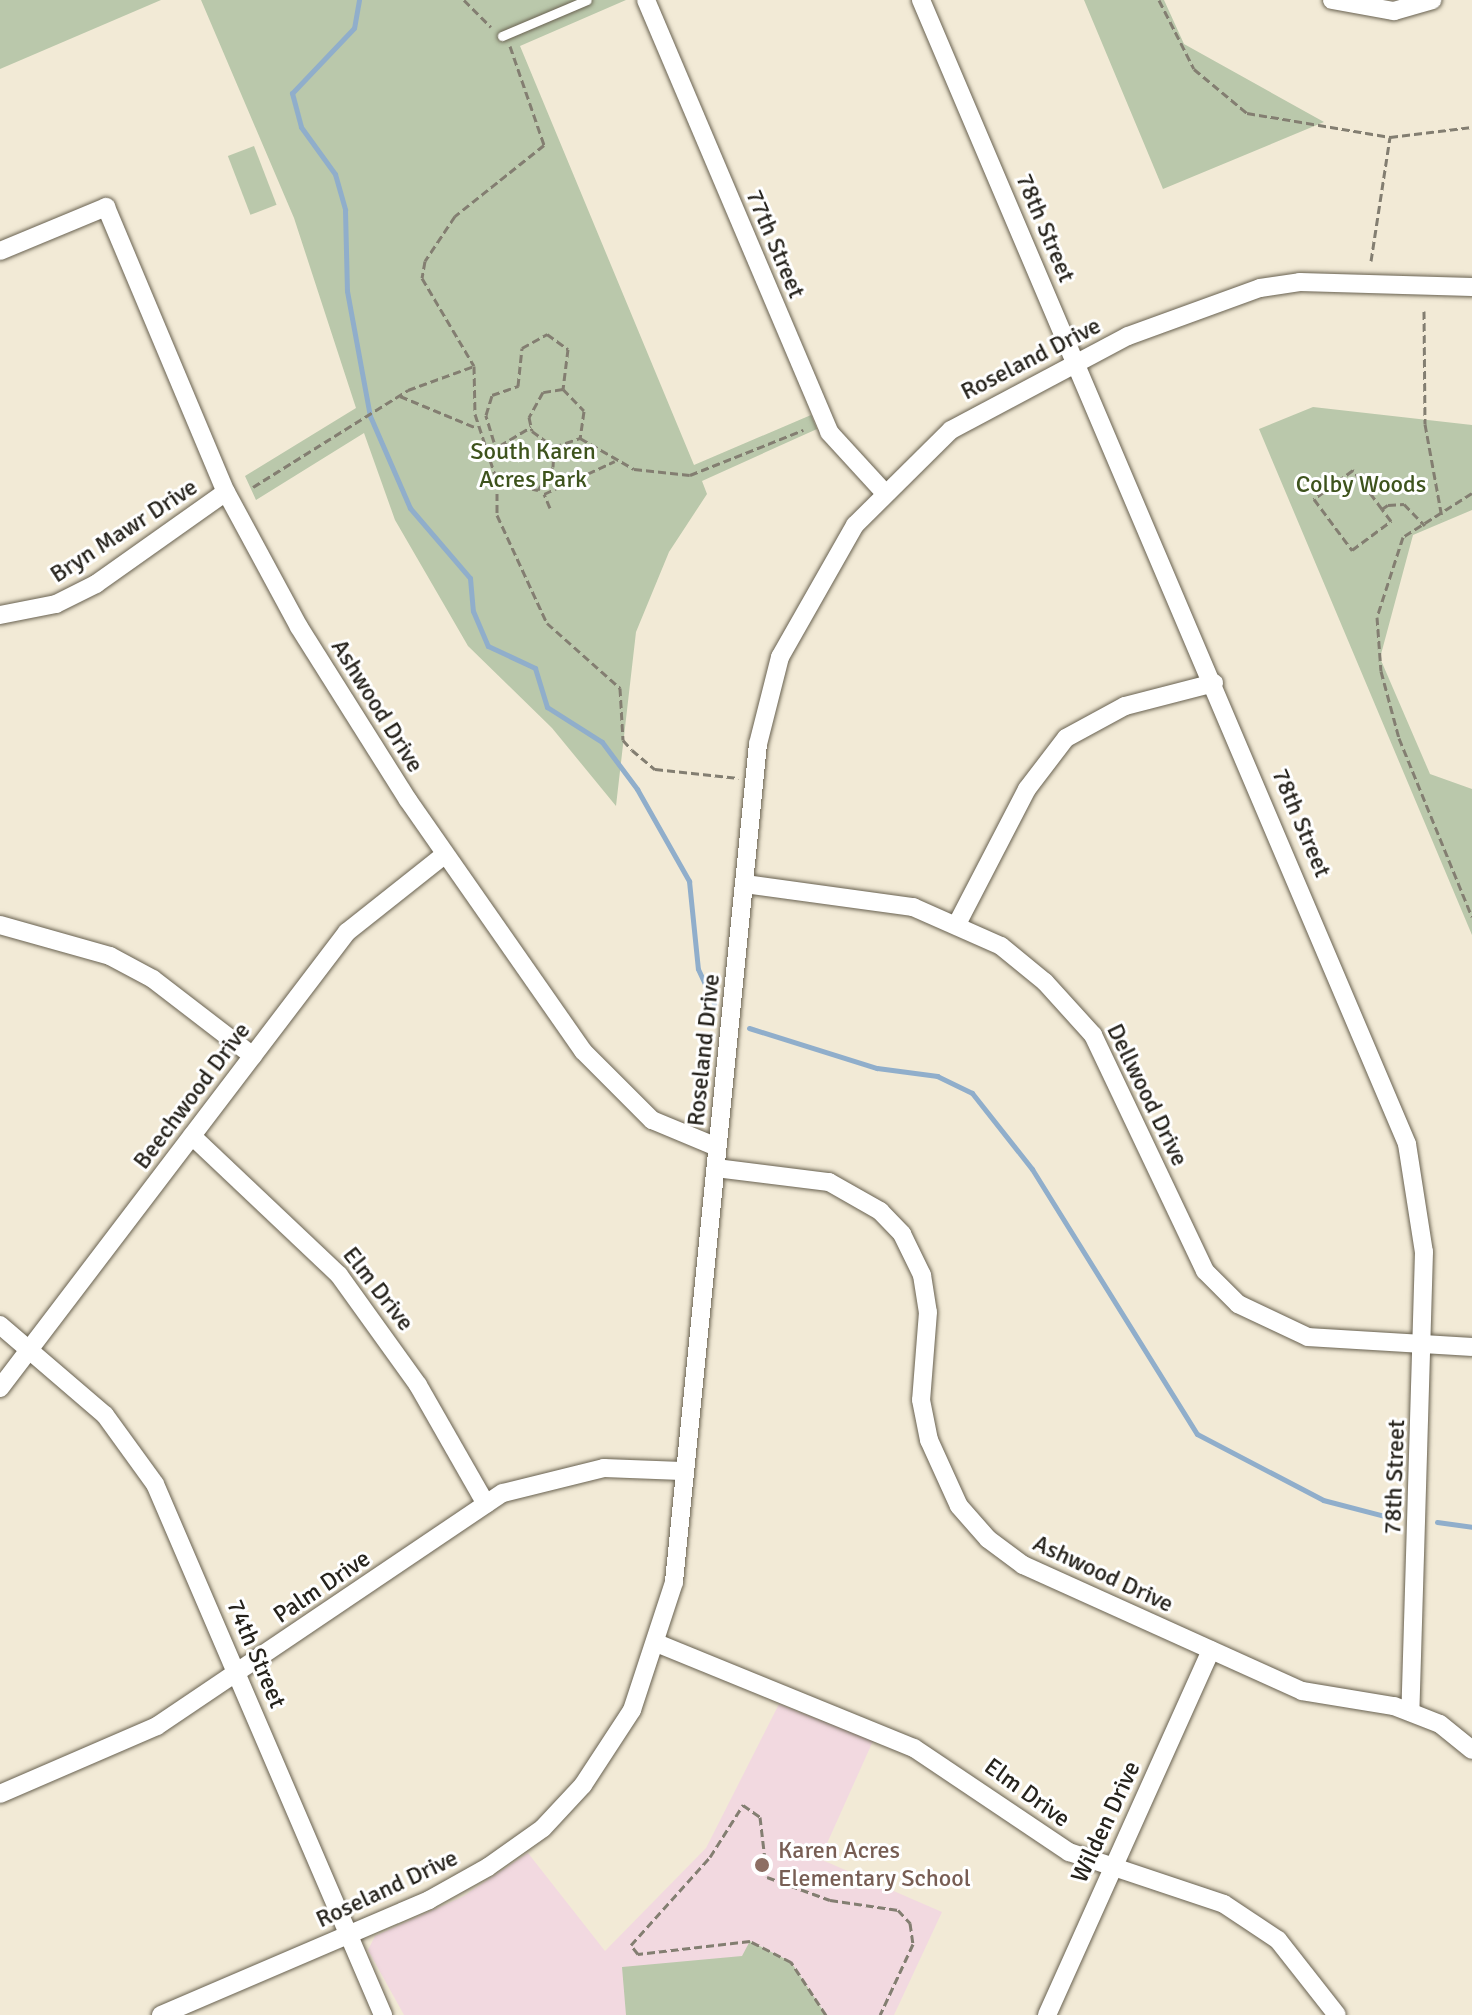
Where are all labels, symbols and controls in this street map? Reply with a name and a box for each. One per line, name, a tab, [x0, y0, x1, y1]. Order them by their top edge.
street label: 78th Street	[1009, 169, 1081, 287]
street label: 77th Street	[739, 185, 811, 303]
street label: Roseland Drive	[956, 311, 1106, 407]
park label: South Karen Acres Park	[470, 438, 596, 494]
park label: Colby Woods	[1296, 471, 1426, 499]
street label: Bryn Mawr Drive	[45, 473, 203, 589]
street label: Ashwood Drive	[325, 634, 429, 778]
street label: 78th Street	[1265, 764, 1337, 882]
street label: Roseland Drive	[682, 972, 726, 1128]
street label: Beechwood Drive	[127, 1017, 257, 1175]
street label: Dellwood Drive	[1100, 1019, 1194, 1171]
street label: Elm Drive	[336, 1241, 420, 1337]
street label: 78th Street	[1379, 1419, 1411, 1535]
street label: Ashwood Drive	[1028, 1529, 1178, 1619]
street label: Palm Drive	[268, 1544, 376, 1630]
street label: 74th Street	[220, 1595, 292, 1713]
street label: Elm Drive	[979, 1752, 1075, 1834]
street label: Wilden Drive	[1065, 1757, 1147, 1887]
place label: Karen Acres Elementary School	[778, 1837, 971, 1893]
street label: Roseland Drive	[312, 1844, 462, 1934]
marker: Karen Acres Elementary School	[753, 1856, 771, 1874]

